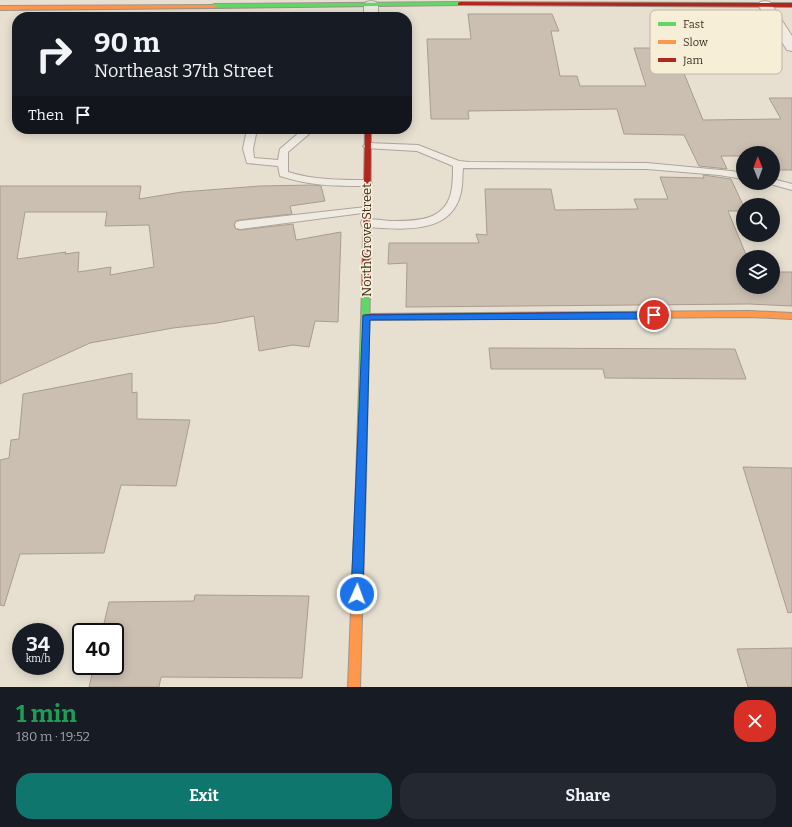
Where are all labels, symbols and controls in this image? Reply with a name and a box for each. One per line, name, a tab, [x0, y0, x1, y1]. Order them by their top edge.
legend	[650, 10, 782, 74]
text: Fast	[683, 18, 704, 31]
text: 90 m	[94, 26, 160, 59]
icon: right	[28, 28, 80, 80]
text: Slow	[683, 36, 708, 49]
text: Jam	[682, 54, 703, 67]
text: Northeast 37th Street	[94, 60, 273, 82]
icon: arrive	[72, 104, 94, 126]
text: Then	[28, 106, 64, 124]
north arrow	[736, 146, 780, 190]
map controls	[736, 146, 780, 294]
street label: North Grove Street	[359, 183, 374, 297]
button: search	[736, 198, 780, 242]
button: layers	[736, 250, 780, 294]
pin	[637, 298, 671, 332]
icon: arrive	[643, 304, 665, 326]
position arrow	[336, 573, 378, 615]
speed limit sign: 40	[72, 623, 124, 675]
text: 34	[26, 632, 50, 656]
text: km/h	[26, 653, 50, 665]
text: 1 min	[16, 700, 77, 728]
button: close	[734, 700, 776, 742]
text: 180 m · 19:52	[16, 729, 90, 744]
button: Exit	[16, 773, 392, 819]
button: Share	[400, 773, 776, 819]

